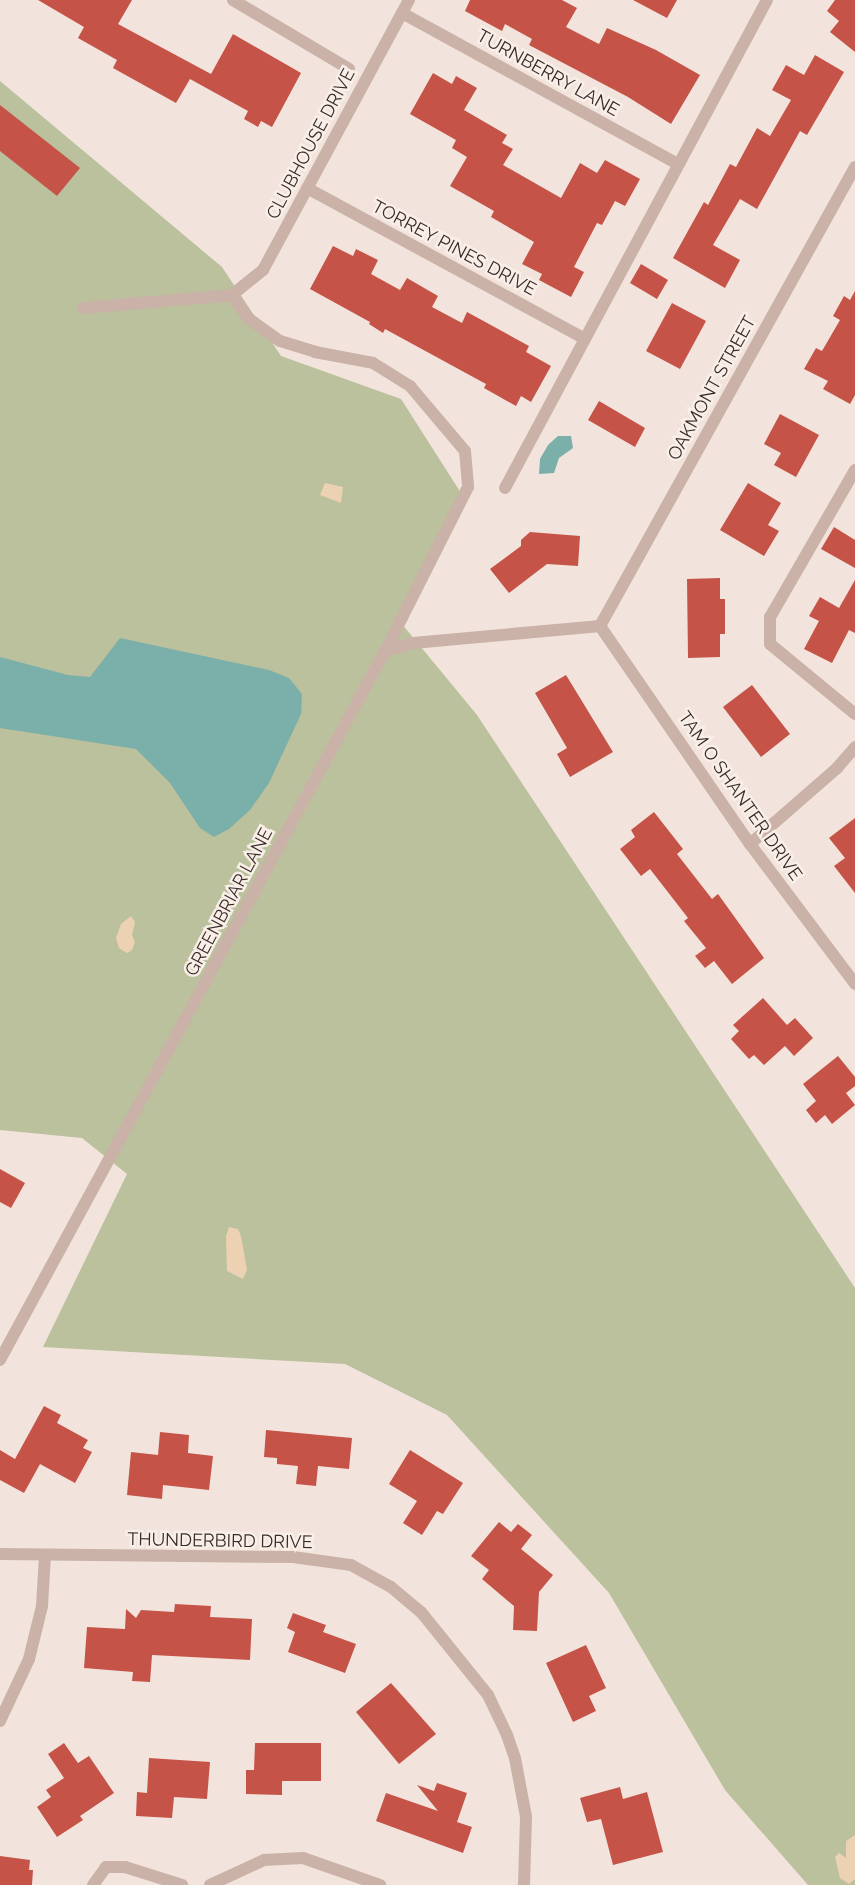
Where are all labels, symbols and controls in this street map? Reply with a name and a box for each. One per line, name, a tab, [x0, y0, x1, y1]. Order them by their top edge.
street label: TURNBERRY LANE	[473, 25, 623, 121]
street label: CLUBHOUSE DRIVE	[262, 65, 360, 223]
street label: TORREY PINES DRIVE	[368, 195, 540, 301]
street label: OAKMONT STREET	[663, 312, 761, 464]
street label: TAM O SHANTER DRIVE	[673, 707, 807, 885]
street label: GREENBRIAR LANE	[181, 824, 277, 980]
street label: THUNDERBIRD DRIVE	[127, 1529, 313, 1553]

